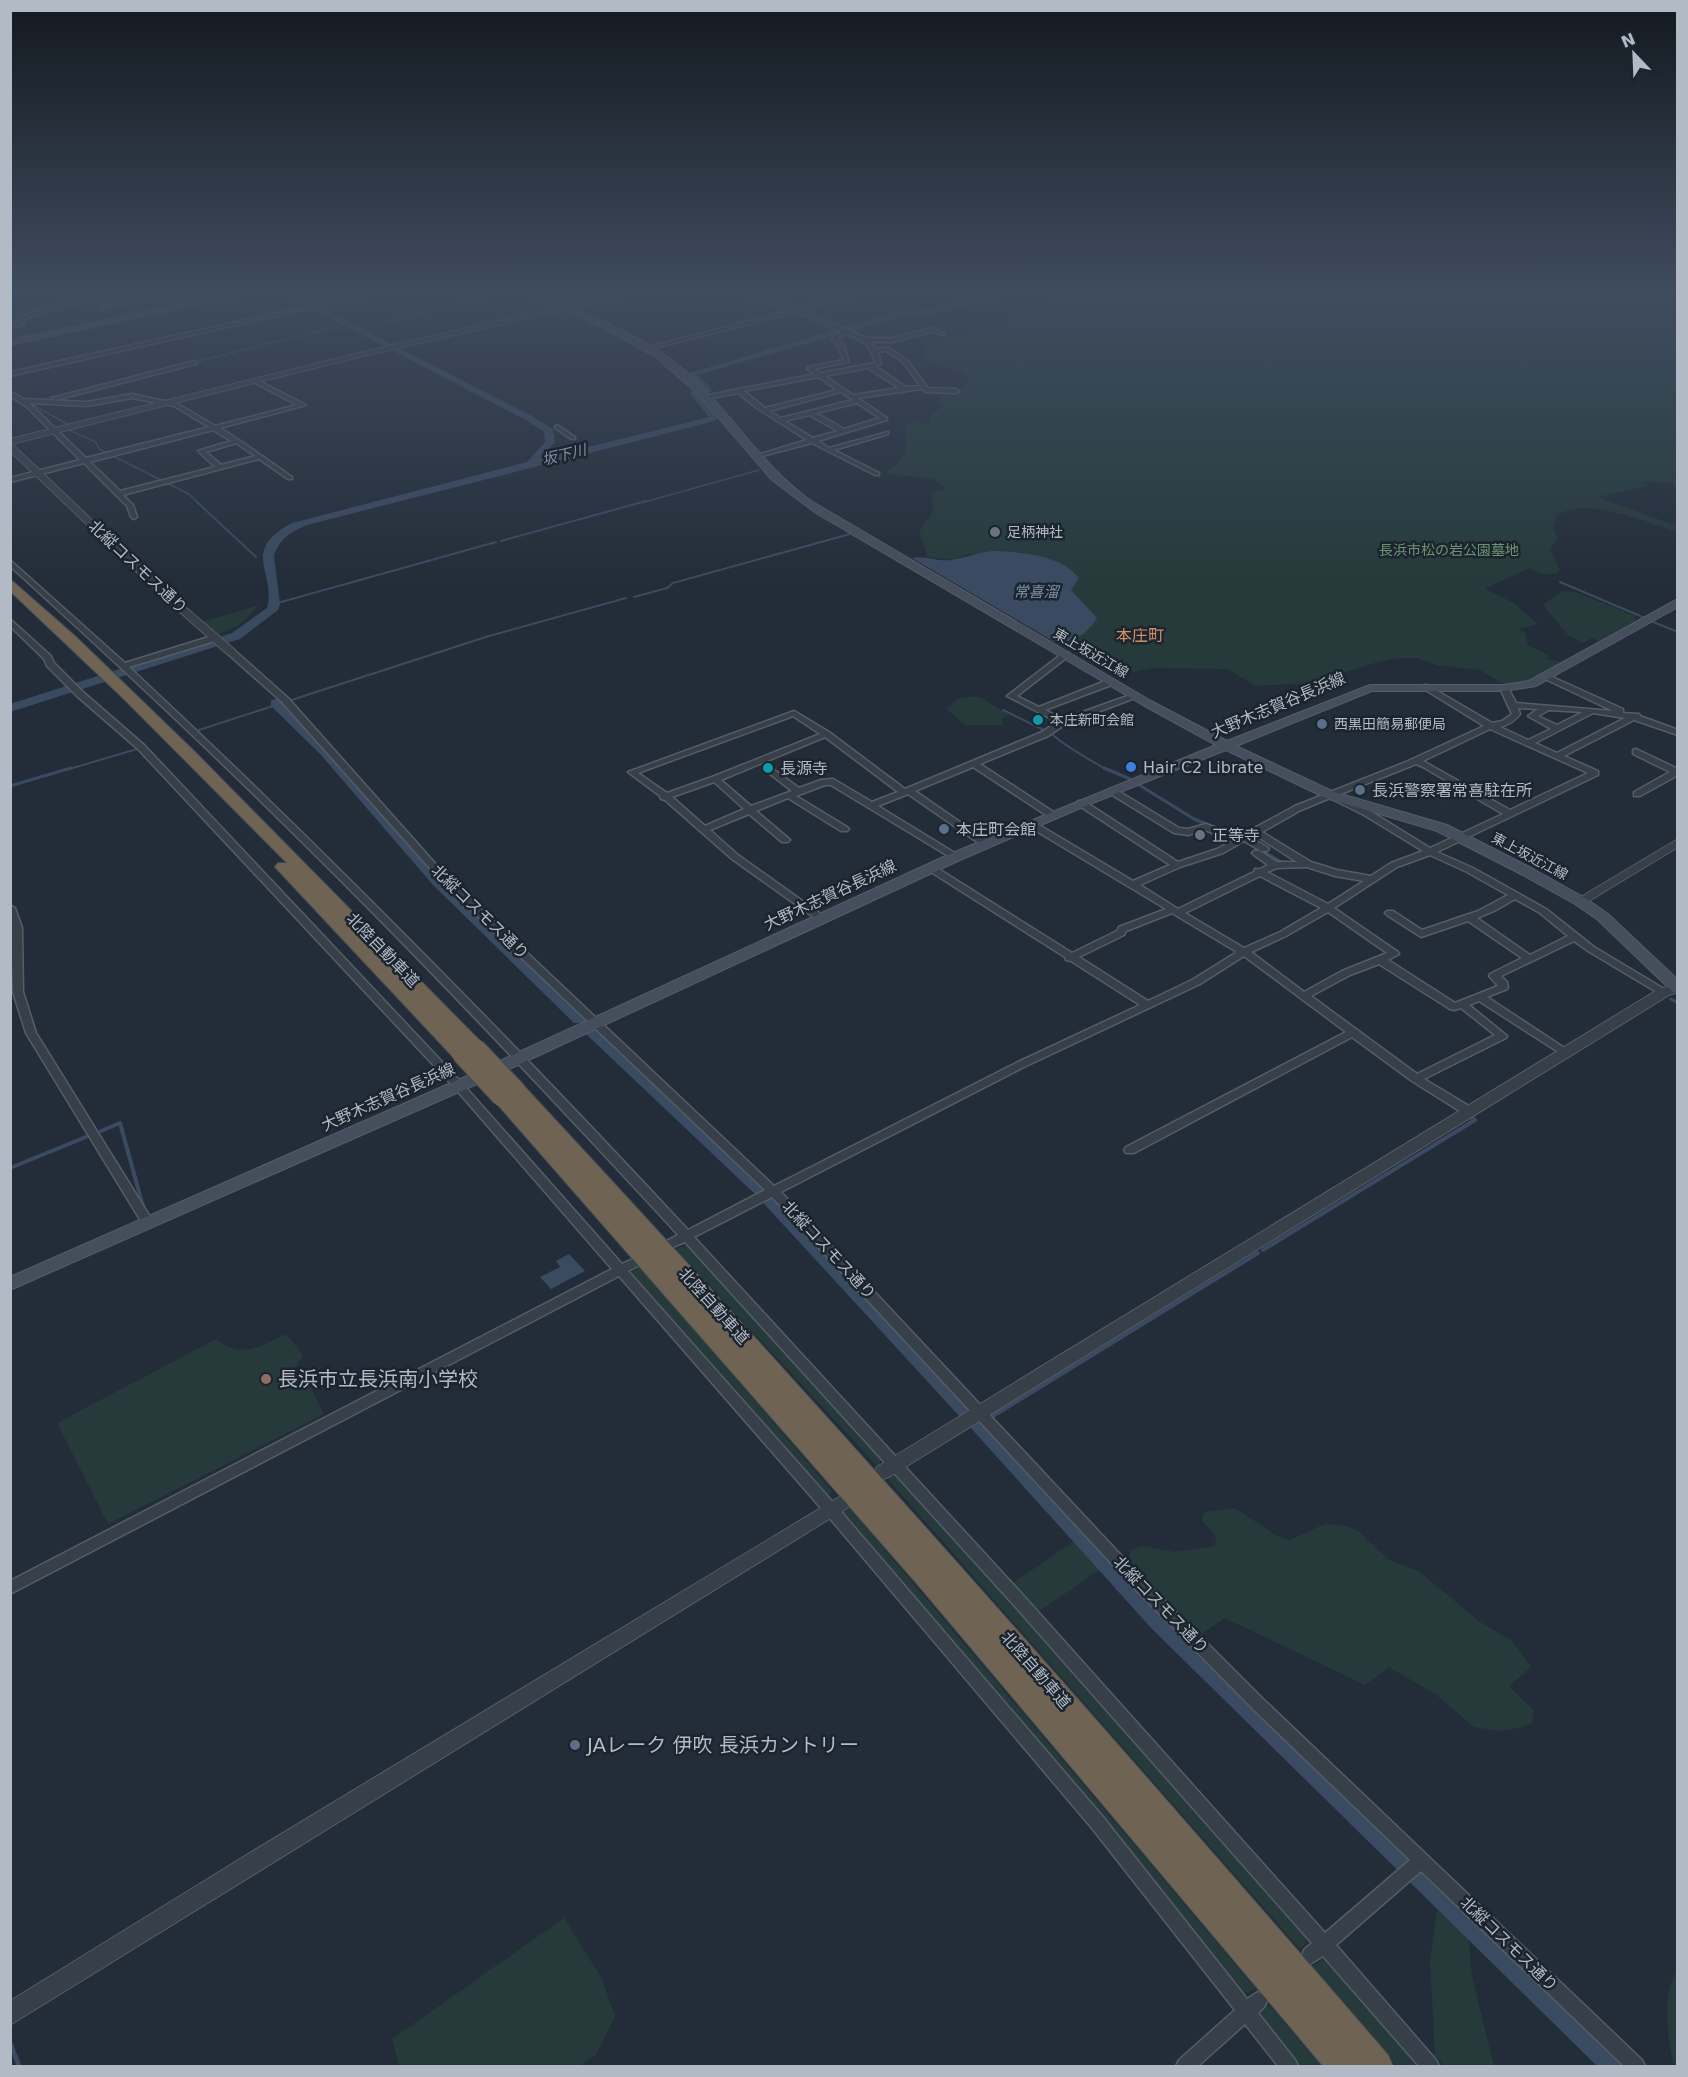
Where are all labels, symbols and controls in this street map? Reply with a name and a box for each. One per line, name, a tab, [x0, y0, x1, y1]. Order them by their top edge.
north arrow	[1604, 24, 1664, 84]
text: N	[1618, 29, 1638, 52]
water label: 坂下川	[540, 440, 590, 469]
street label: 北縦コスモス通り	[85, 516, 191, 618]
place label: 足柄神社	[1007, 524, 1063, 540]
marker: 足柄神社	[988, 525, 1002, 539]
park label: 長浜市松の岩公園墓地	[1379, 542, 1519, 558]
water label: 常喜溜	[1013, 583, 1060, 601]
street label: 東上坂近江線	[1051, 625, 1131, 681]
district label: 本庄町	[1116, 626, 1164, 645]
street label: 大野木志賀谷長浜線	[1208, 668, 1348, 742]
place label: 本庄新町会館	[1050, 712, 1134, 728]
marker: 本庄新町会館	[1031, 713, 1045, 727]
place label: 西黒田簡易郵便局	[1334, 716, 1446, 732]
marker: 西黒田簡易郵便局	[1315, 717, 1329, 731]
place label: Hair C2 Librate	[1143, 758, 1263, 777]
place label: 長源寺	[780, 759, 828, 778]
marker: Hair C2 Librate	[1124, 760, 1138, 774]
marker: 長源寺	[761, 761, 775, 775]
place label: 長浜警察署常喜駐在所	[1372, 781, 1532, 800]
marker: 長浜警察署常喜駐在所	[1353, 783, 1367, 797]
place label: 本庄町会館	[956, 820, 1036, 839]
marker: 本庄町会館	[937, 822, 951, 836]
place label: 正等寺	[1212, 826, 1260, 845]
marker: 正等寺	[1193, 828, 1207, 842]
street label: 東上坂近江線	[1489, 829, 1571, 883]
street label: 大野木志賀谷長浜線	[761, 856, 899, 934]
street label: 北縦コスモス通り	[427, 861, 533, 963]
street label: 北陸自動車道	[343, 909, 423, 991]
street label: 大野木志賀谷長浜線	[318, 1059, 458, 1135]
street label: 北縦コスモス通り	[778, 1197, 880, 1303]
street label: 北陸自動車道	[675, 1264, 753, 1348]
place label: 長浜市立長浜南小学校	[278, 1367, 478, 1391]
marker: 長浜市立長浜南小学校	[259, 1372, 273, 1386]
street label: 北縦コスモス通り	[1110, 1552, 1212, 1658]
street label: 北陸自動車道	[997, 1628, 1075, 1712]
place label: JAレーク 伊吹 長浜カントリー	[585, 1733, 859, 1757]
marker: JAレーク 伊吹 長浜カントリー	[568, 1738, 582, 1752]
street label: 北縦コスモス通り	[1456, 1893, 1562, 1995]

